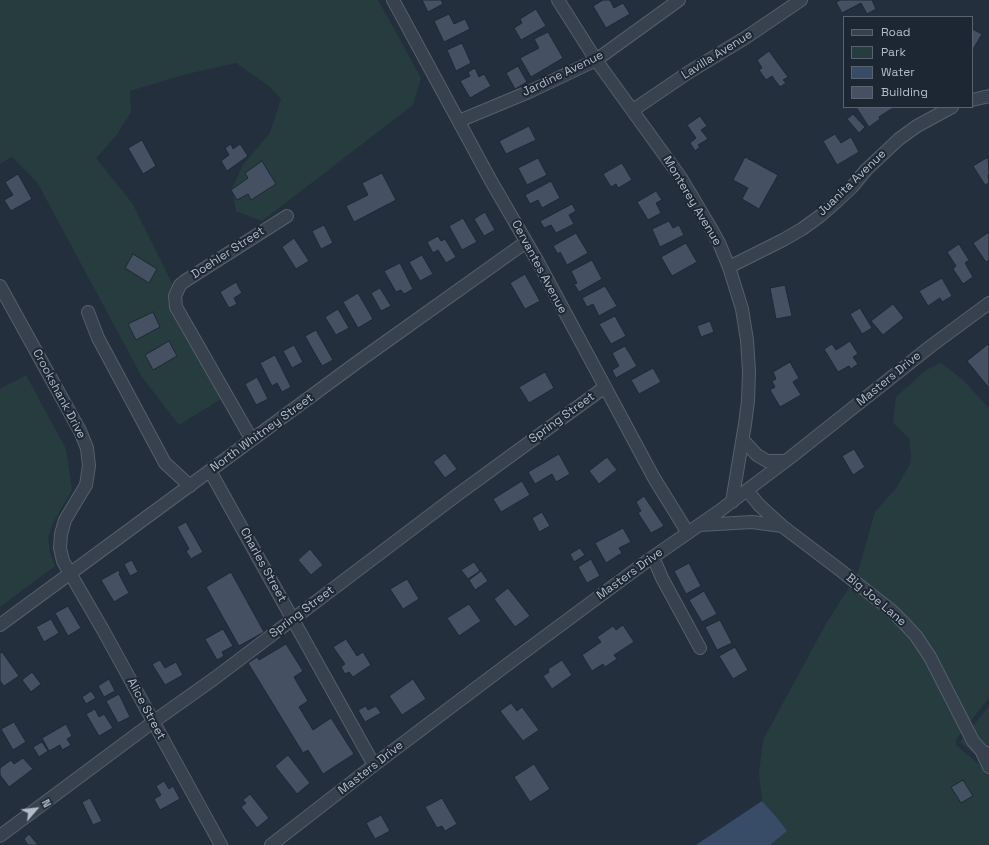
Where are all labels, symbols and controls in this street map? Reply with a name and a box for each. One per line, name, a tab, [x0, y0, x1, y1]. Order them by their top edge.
legend	[843, 16, 973, 108]
text: Road	[881, 24, 910, 40]
street label: Lavilla Avenue	[679, 27, 755, 83]
text: Park	[881, 44, 906, 60]
street label: Jardine Avenue	[520, 48, 606, 100]
text: Water	[881, 64, 915, 80]
text: Building	[881, 84, 928, 100]
street label: Juanita Avenue	[815, 147, 889, 219]
street label: Monterey Avenue	[660, 154, 724, 248]
street label: Cervantes Avenue	[508, 218, 570, 316]
street label: Doehler Street	[189, 224, 267, 282]
street label: Crookshank Drive	[29, 347, 89, 441]
street label: Masters Drive	[854, 349, 924, 409]
street label: Spring Street	[526, 389, 598, 447]
street label: North Whitney Street	[208, 391, 316, 475]
street label: Charles Street	[237, 525, 289, 605]
street label: Masters Drive	[594, 545, 666, 603]
street label: Big Joe Lane	[843, 571, 909, 629]
street label: Spring Street	[267, 583, 337, 641]
street label: Alice Street	[124, 676, 168, 742]
street label: Masters Drive	[336, 738, 406, 798]
north arrow	[16, 789, 56, 829]
text: N	[39, 797, 55, 810]

